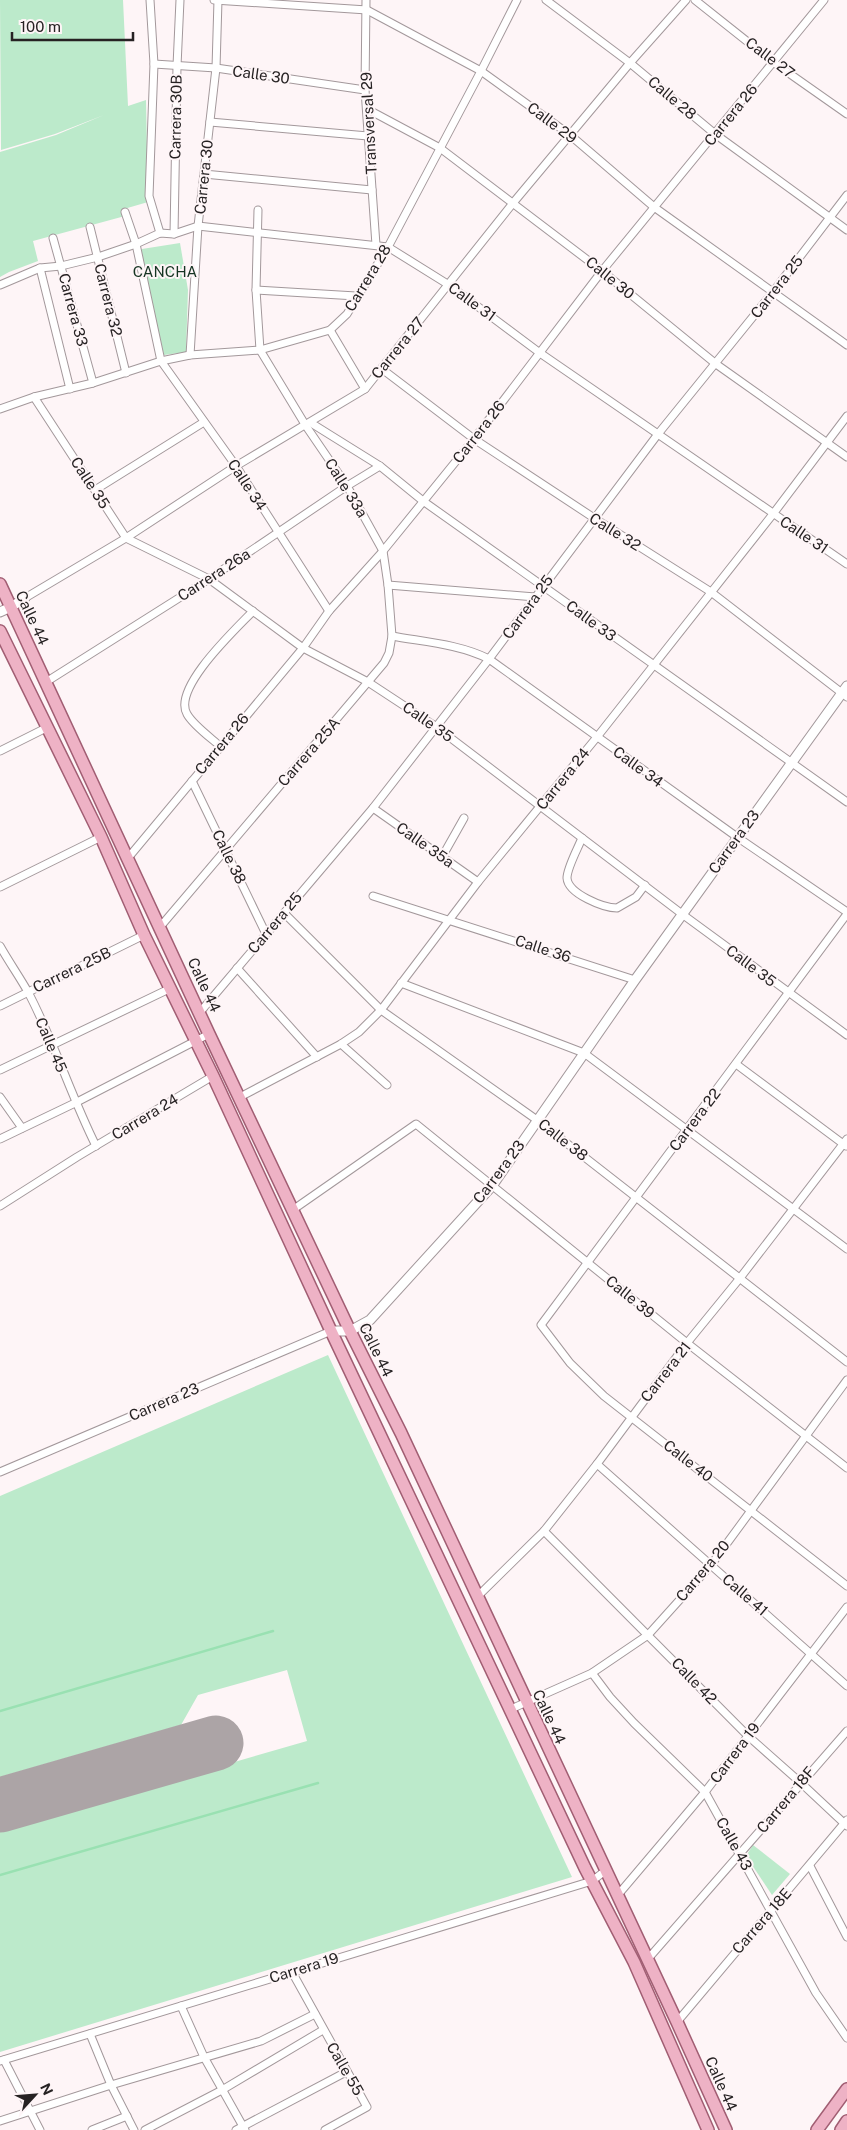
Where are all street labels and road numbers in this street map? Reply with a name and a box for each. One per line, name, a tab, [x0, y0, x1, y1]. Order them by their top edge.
street label: Calle 27	[742, 34, 798, 82]
street label: Calle 30	[231, 62, 291, 87]
street label: Transversal 29	[357, 71, 380, 175]
street label: Calle 28	[645, 73, 700, 123]
street label: Carrera 30B	[166, 74, 185, 160]
street label: Carrera 26	[701, 80, 761, 149]
street label: Calle 29	[524, 99, 580, 147]
street label: Carrera 30	[191, 139, 216, 215]
street label: Carrera 28	[341, 241, 394, 314]
street label: Carrera 25	[747, 252, 806, 321]
street label: Calle 30	[583, 253, 638, 302]
street label: Carrera 32	[91, 262, 126, 338]
street label: Carrera 33	[56, 271, 91, 348]
street label: Calle 31	[445, 279, 499, 325]
street label: Carrera 27	[368, 314, 428, 382]
street label: Carrera 26	[449, 397, 508, 466]
street label: Calle 35	[67, 454, 113, 512]
street label: Calle 33a	[322, 455, 371, 520]
street label: Calle 34	[225, 456, 270, 514]
street label: Calle 32	[586, 509, 644, 554]
street label: Calle 31	[777, 512, 832, 557]
street label: Carrera 26a	[174, 545, 253, 604]
street label: Carrera 25	[499, 571, 556, 642]
street label: Calle 44	[13, 588, 52, 648]
street label: Calle 33	[563, 597, 620, 644]
street label: Calle 35	[400, 698, 457, 745]
street label: Carrera 26	[191, 710, 252, 778]
street label: Carrera 25A	[274, 714, 343, 789]
street label: Calle 34	[610, 743, 667, 790]
street label: Carrera 24	[533, 744, 593, 813]
street label: Carrera 23	[705, 807, 762, 877]
street label: Calle 35a	[393, 819, 457, 871]
street label: Calle 38	[209, 827, 250, 887]
street label: Carrera 25	[244, 889, 305, 957]
street label: Calle 36	[513, 932, 573, 966]
street label: Calle 35	[723, 941, 780, 990]
street label: Carrera 25B	[30, 943, 114, 996]
street label: Calle 44	[185, 955, 224, 1015]
street label: Calle 45	[32, 1015, 71, 1075]
street label: Carrera 22	[666, 1085, 724, 1154]
street label: Carrera 24	[108, 1090, 181, 1143]
street label: Calle 38	[535, 1115, 591, 1164]
street label: Carrera 23	[469, 1137, 528, 1207]
street label: Calle 39	[603, 1272, 658, 1321]
street label: Calle 44	[356, 1320, 397, 1380]
street label: Carrera 21	[637, 1338, 694, 1405]
street label: Carrera 23	[126, 1379, 201, 1424]
street label: Calle 40	[660, 1436, 716, 1485]
street label: Carrera 20	[672, 1537, 733, 1605]
street label: Calle 41	[719, 1570, 772, 1619]
street label: Calle 42	[668, 1654, 720, 1707]
street label: Calle 44	[530, 1687, 569, 1747]
street label: Carrera 19	[706, 1719, 763, 1786]
street label: Carrera 18F	[753, 1763, 818, 1836]
street label: Calle 43	[713, 1814, 756, 1873]
street label: Carrera 18E	[729, 1884, 795, 1957]
street label: Carrera 19	[267, 1949, 341, 1986]
street label: Calle 55	[324, 2039, 367, 2098]
street label: Calle 44	[702, 2054, 741, 2114]

